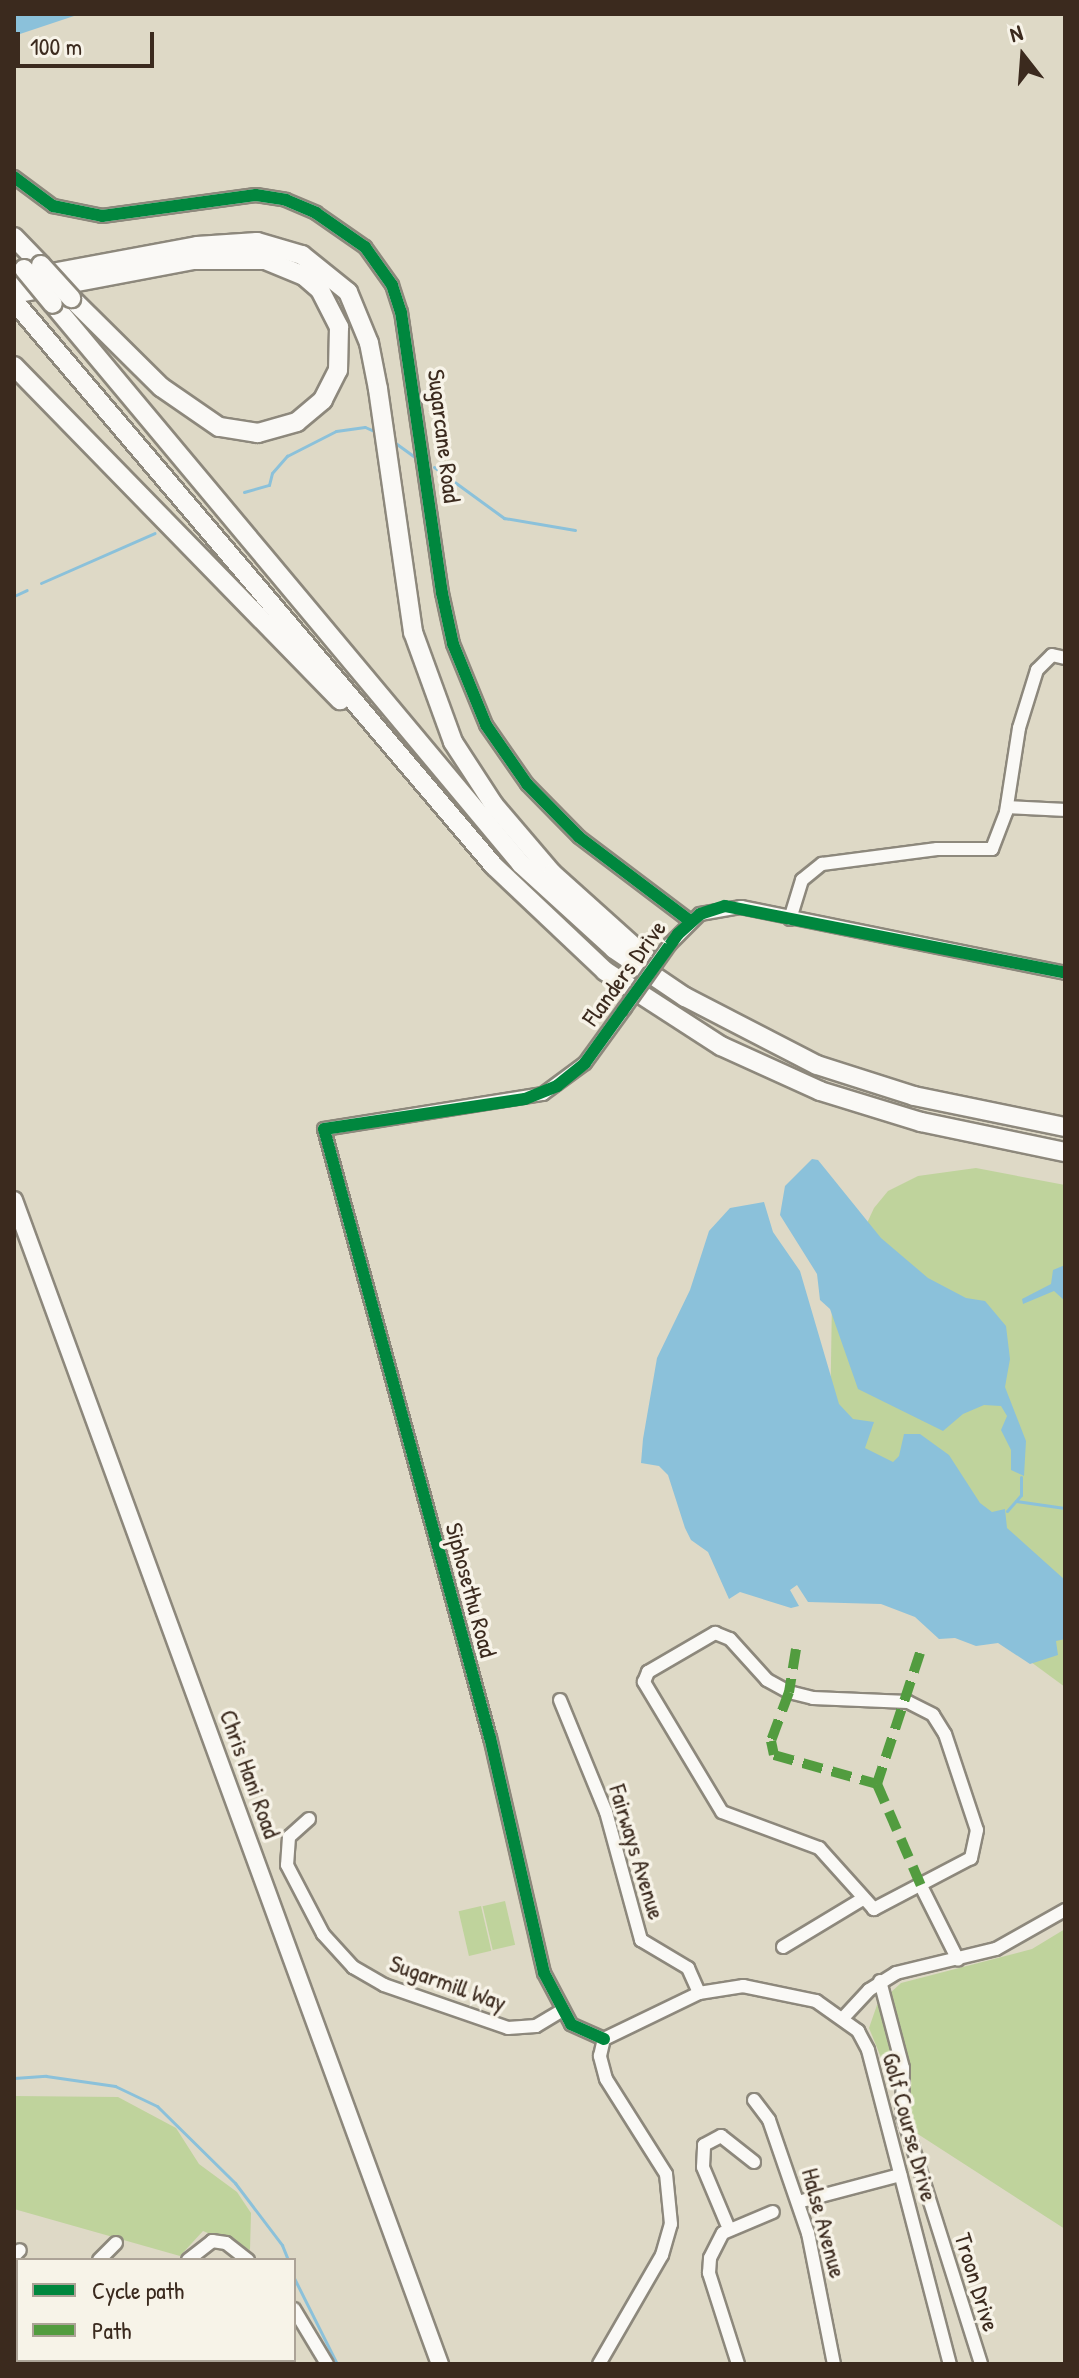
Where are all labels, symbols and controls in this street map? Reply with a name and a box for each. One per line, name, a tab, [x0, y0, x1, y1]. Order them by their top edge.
scale bar	[20, 16, 158, 66]
north arrow	[983, 16, 1063, 96]
text: N	[1006, 17, 1026, 49]
text: 100 m	[30, 30, 82, 62]
street label: Sugarcane Road	[422, 368, 466, 504]
street label: Flanders Drive	[576, 914, 672, 1032]
street label: Siphosethu Road	[439, 1520, 503, 1660]
street label: Chris Hani Road	[213, 1706, 287, 1842]
street label: Fairways Avenue	[603, 1781, 671, 1923]
street label: Sugarmill Way	[386, 1949, 510, 2017]
street label: Golf Course Drive	[876, 2049, 944, 2205]
street label: Halse Avenue	[796, 2165, 852, 2281]
street label: Troon Drive	[948, 2229, 1006, 2335]
legend	[16, 2258, 296, 2362]
text: Cycle path	[92, 2274, 184, 2306]
text: Path	[92, 2314, 131, 2346]

